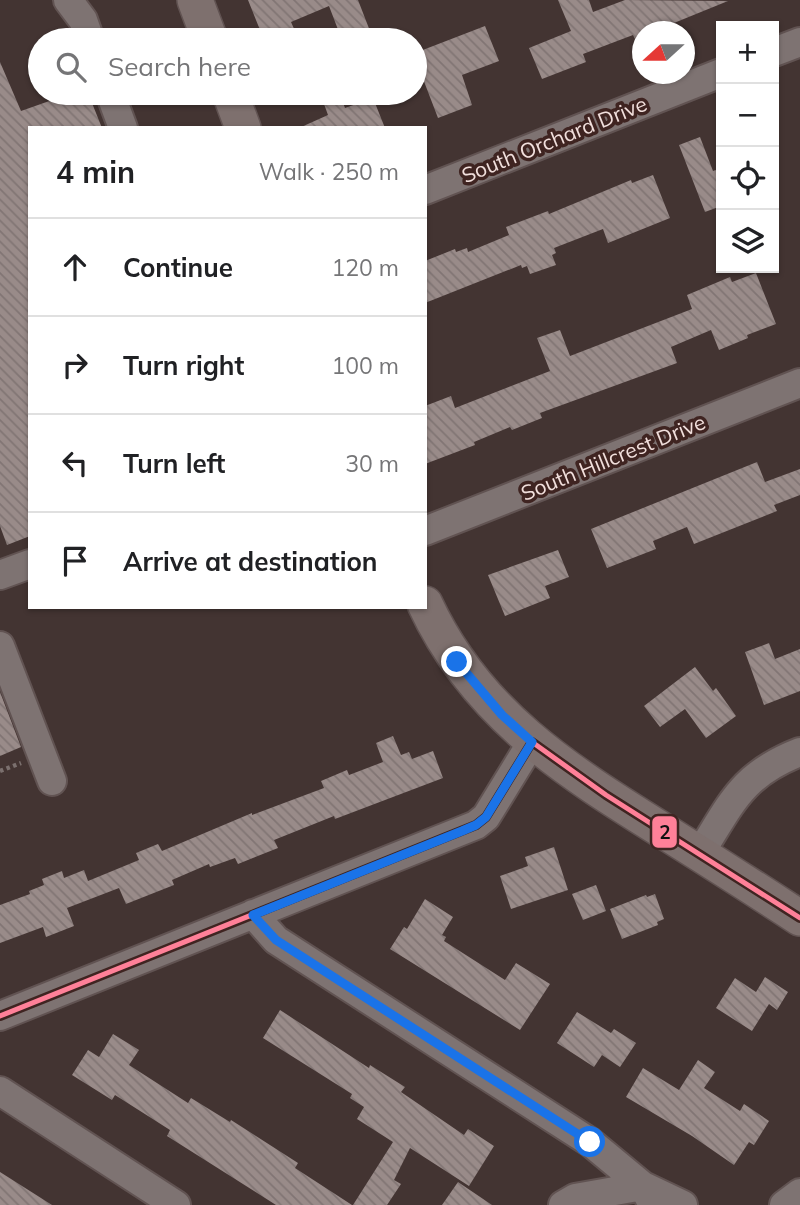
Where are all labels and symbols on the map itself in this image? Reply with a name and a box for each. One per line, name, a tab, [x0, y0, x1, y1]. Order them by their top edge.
north arrow	[632, 21, 695, 84]
street label: South Orchard Drive	[458, 90, 650, 188]
street label: South Hillcrest Drive	[517, 408, 709, 506]
route end	[441, 646, 472, 677]
line badge: 2	[651, 815, 678, 849]
text: 2	[659, 820, 671, 844]
route start	[574, 1126, 605, 1157]

